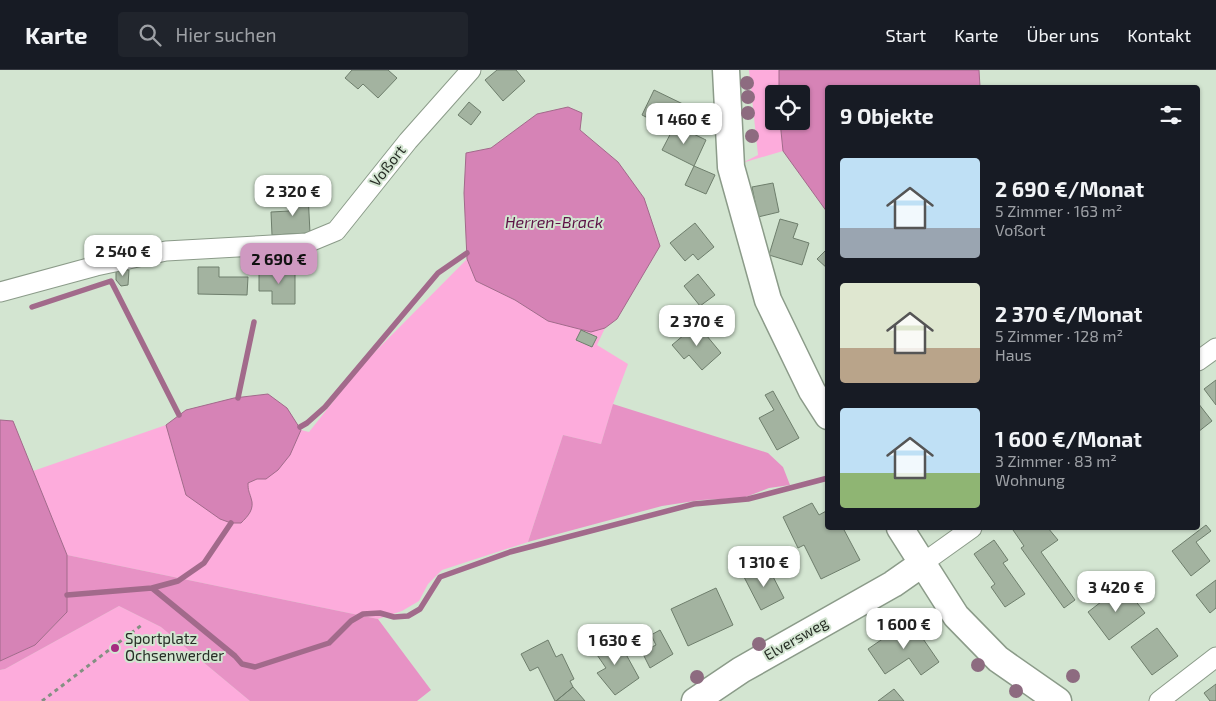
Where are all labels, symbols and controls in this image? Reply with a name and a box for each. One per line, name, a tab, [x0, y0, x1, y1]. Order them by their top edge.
search box	[118, 12, 468, 57]
text: Karte	[25, 20, 88, 49]
icon: search	[136, 21, 164, 49]
text: Hier suchen	[176, 23, 277, 46]
text: Start	[885, 24, 926, 46]
text: Karte	[954, 24, 999, 46]
text: Über uns	[1027, 24, 1099, 46]
text: Kontakt	[1127, 24, 1191, 46]
map controls	[765, 85, 810, 130]
button: locate	[765, 85, 810, 130]
icon: filters	[1157, 101, 1185, 129]
pin: 1 460 €	[638, 102, 730, 145]
text: 9 Objekte	[840, 103, 934, 128]
text: 1 460 €	[657, 109, 711, 128]
street label: Voßort	[366, 141, 409, 190]
pin: 2 320 €	[247, 174, 339, 217]
text: 2 690 €/Monat	[995, 176, 1144, 201]
icon: home	[880, 178, 940, 238]
text: 2 320 €	[266, 181, 320, 200]
text: 5 Zimmer · 163 m²	[995, 201, 1122, 220]
water label: Herren-Brack	[505, 212, 603, 231]
text: Voßort	[995, 220, 1046, 239]
pin: 2 540 €	[77, 234, 169, 277]
text: 2 540 €	[95, 241, 151, 260]
pin: 2 690 €	[233, 242, 325, 285]
text: 2 690 €	[251, 249, 307, 268]
text: 2 370 €/Monat	[995, 301, 1142, 326]
icon: home	[880, 303, 940, 363]
pin: 2 370 €	[651, 304, 743, 347]
text: 2 370 €	[670, 311, 724, 330]
text: 5 Zimmer · 128 m²	[995, 326, 1123, 345]
text: Haus	[995, 345, 1032, 364]
text: 1 600 €/Monat	[995, 426, 1142, 451]
icon: home	[880, 428, 940, 488]
text: 3 Zimmer · 83 m²	[995, 451, 1117, 470]
text: Wohnung	[995, 470, 1065, 489]
pin: 1 310 €	[718, 546, 810, 588]
text: 1 310 €	[739, 552, 789, 571]
pin: 3 420 €	[1070, 570, 1162, 613]
text: 3 420 €	[1088, 577, 1144, 596]
pin: 1 600 €	[858, 608, 950, 650]
street label: Elversweg	[760, 612, 831, 664]
text: 1 600 €	[877, 614, 931, 633]
pin: 1 630 €	[569, 624, 661, 666]
place label: Sportplatz Ochsenwerder	[125, 629, 224, 664]
text: 1 630 €	[589, 630, 641, 649]
marker: Sportplatz Ochsenwerder	[109, 642, 121, 654]

